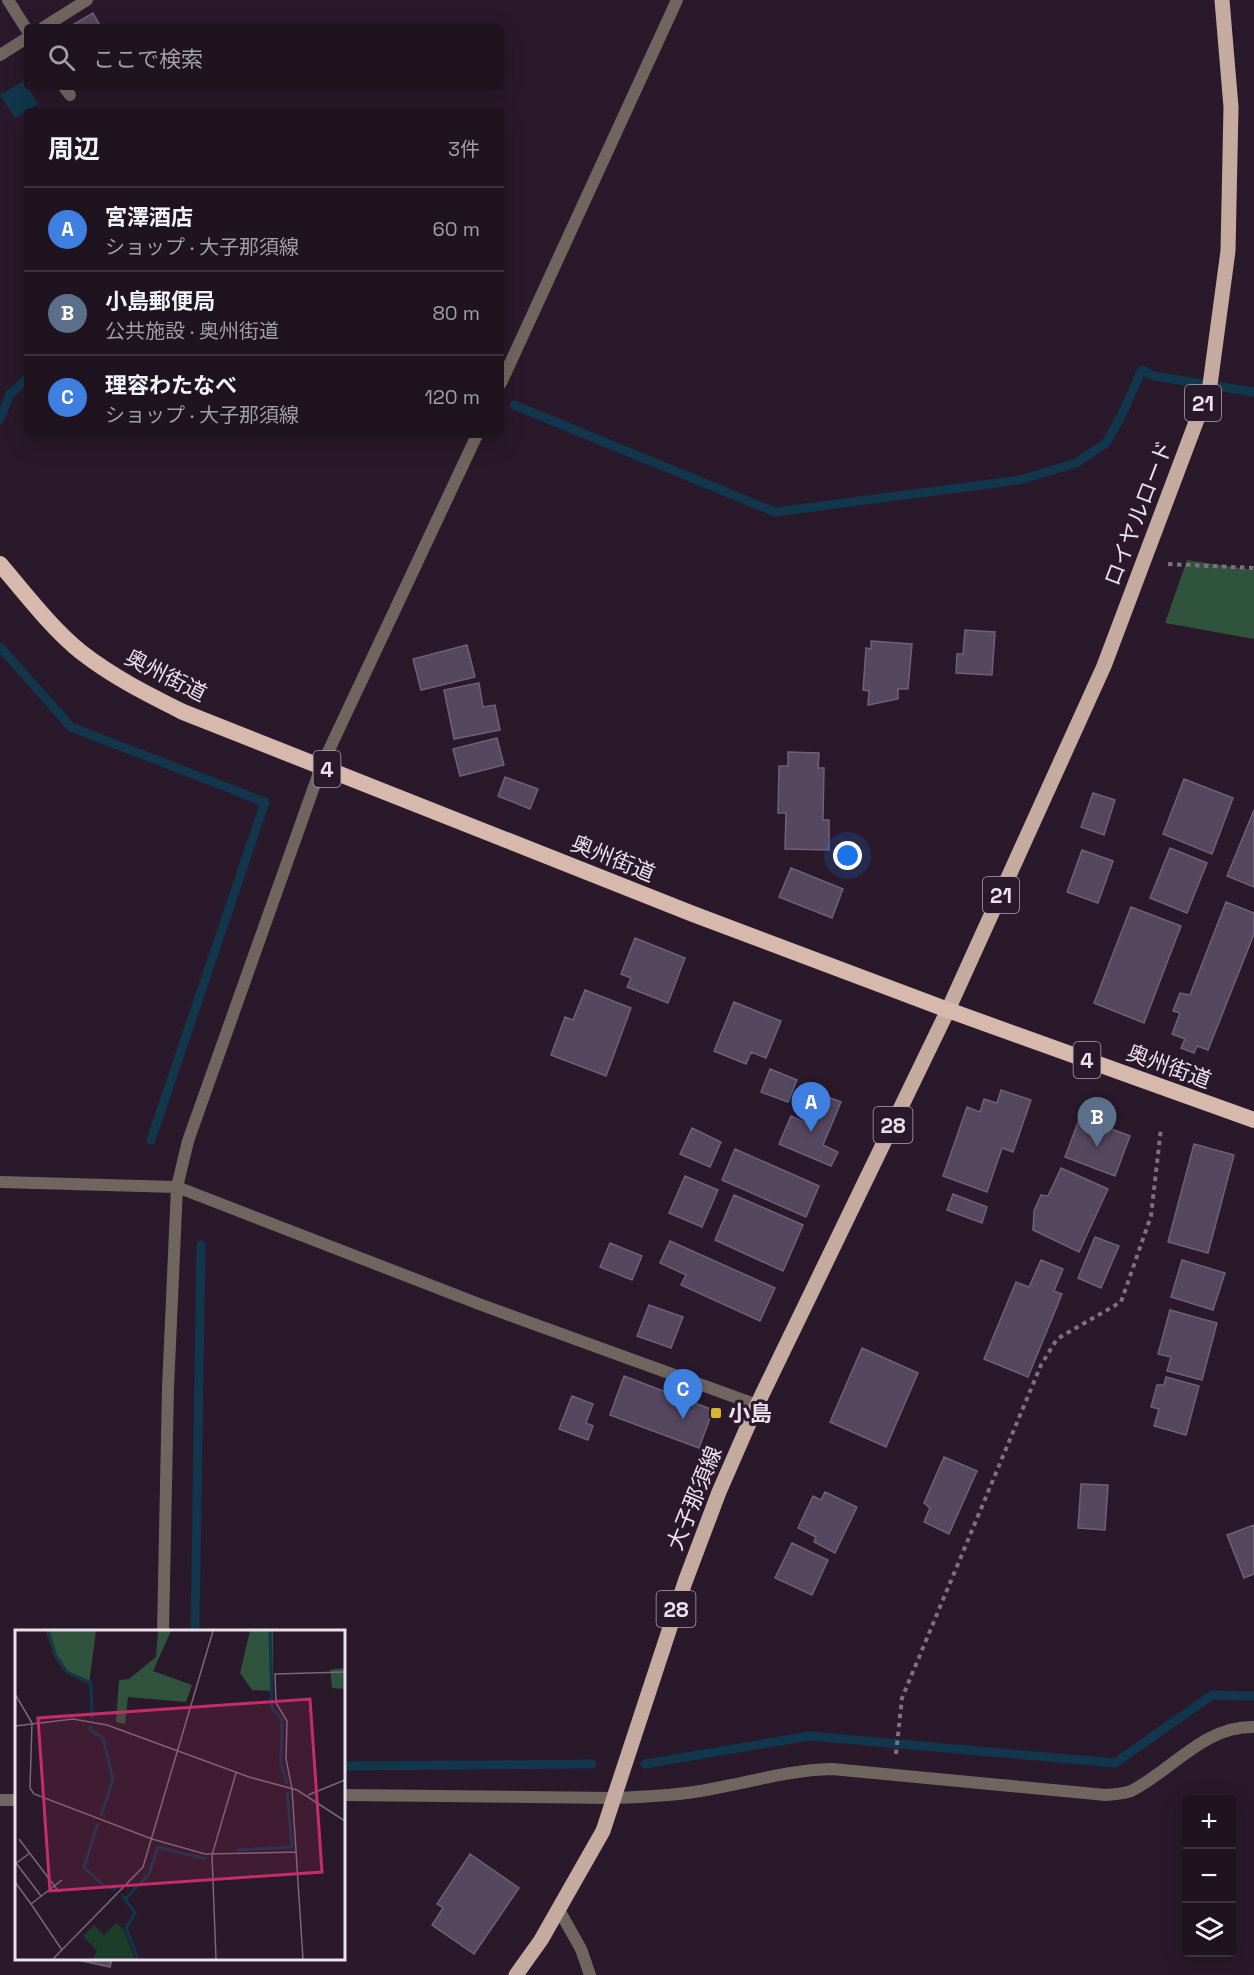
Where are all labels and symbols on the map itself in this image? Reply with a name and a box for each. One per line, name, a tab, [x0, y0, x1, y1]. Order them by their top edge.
road number: 21	[1185, 385, 1221, 421]
street label: ロイヤルロード	[1097, 436, 1179, 590]
street label: 奥州街道	[120, 643, 212, 707]
road number: 4	[314, 751, 340, 787]
street label: 奥州街道	[567, 829, 659, 887]
your location	[833, 841, 862, 870]
road number: 21	[983, 877, 1019, 913]
street label: 奥州街道	[1123, 1038, 1215, 1094]
road number: 4	[1074, 1042, 1100, 1078]
pin: A	[792, 1082, 830, 1132]
pin: B	[1078, 1098, 1116, 1147]
road number: 28	[874, 1107, 912, 1143]
pin: C	[664, 1370, 702, 1419]
place label: 小島	[728, 1399, 772, 1427]
marker: 小島	[709, 1406, 723, 1420]
street label: 大子那須線	[660, 1442, 728, 1554]
road number: 28	[656, 1591, 696, 1627]
inset map	[15, 1630, 345, 1960]

